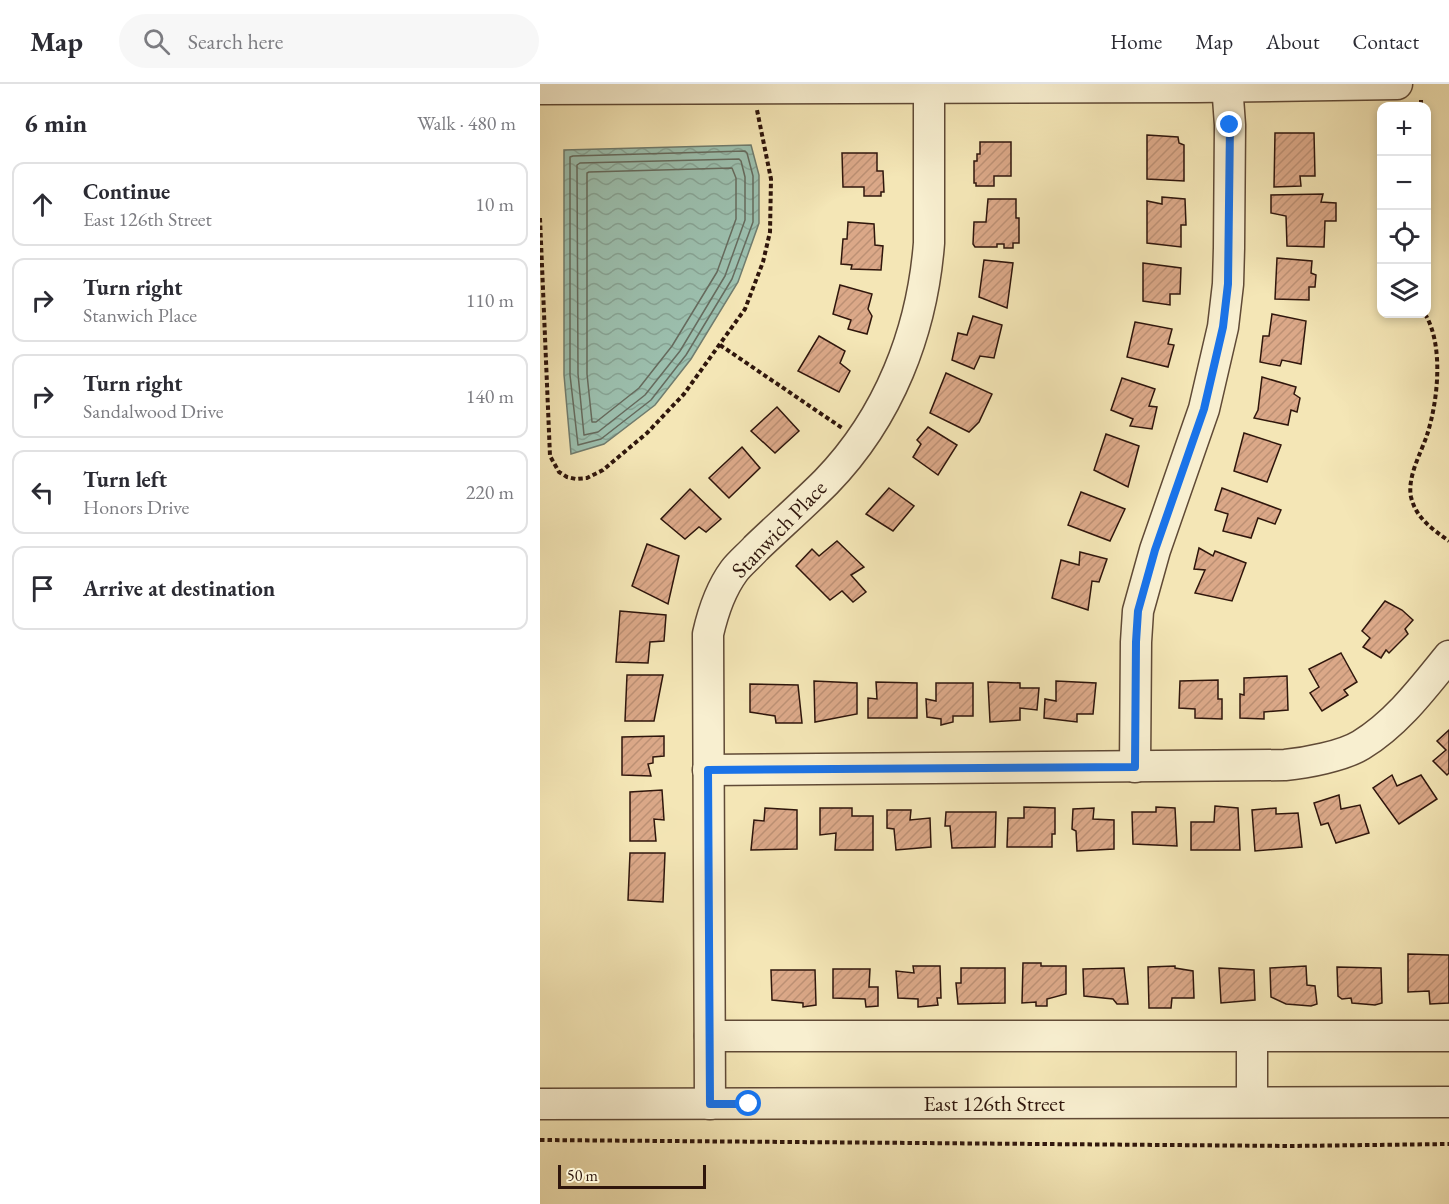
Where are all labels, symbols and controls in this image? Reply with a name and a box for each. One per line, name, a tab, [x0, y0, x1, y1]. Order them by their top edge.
search box	[119, 14, 539, 68]
text: Map	[30, 23, 83, 59]
icon: search	[140, 25, 173, 58]
text: Search here	[188, 27, 283, 56]
text: Home	[1110, 28, 1162, 55]
text: Map	[1195, 28, 1233, 55]
text: About	[1266, 28, 1319, 55]
text: Contact	[1352, 28, 1419, 55]
map controls	[1377, 102, 1431, 318]
button: +	[1377, 102, 1431, 156]
text: 6 min	[24, 106, 87, 140]
text: Walk · 480 m	[417, 110, 516, 136]
route end	[1216, 111, 1242, 137]
button: −	[1377, 156, 1431, 210]
text: Continue	[83, 177, 170, 206]
icon: ahead	[26, 188, 59, 221]
text: 10 m	[475, 191, 514, 217]
text: East 126th Street	[83, 206, 212, 232]
button: locate	[1377, 210, 1431, 264]
button: layers	[1377, 264, 1431, 318]
text: Turn right	[83, 273, 182, 302]
icon: right	[26, 284, 59, 317]
text: 110 m	[466, 287, 514, 313]
text: Stanwich Place	[83, 302, 197, 328]
text: Turn right	[83, 369, 182, 398]
icon: right	[26, 380, 59, 413]
text: 140 m	[466, 383, 514, 409]
text: Sandalwood Drive	[83, 398, 224, 424]
text: Turn left	[83, 465, 167, 494]
street label: Stanwich Place	[725, 474, 833, 584]
icon: left	[26, 476, 59, 509]
text: 220 m	[466, 479, 514, 505]
text: Honors Drive	[83, 494, 189, 520]
icon: arrive	[26, 572, 59, 605]
text: Arrive at destination	[83, 574, 275, 603]
street label: East 126th Street	[923, 1089, 1065, 1118]
route start	[735, 1090, 761, 1116]
scale bar	[558, 1162, 706, 1190]
text: 50 m	[567, 1165, 598, 1186]

